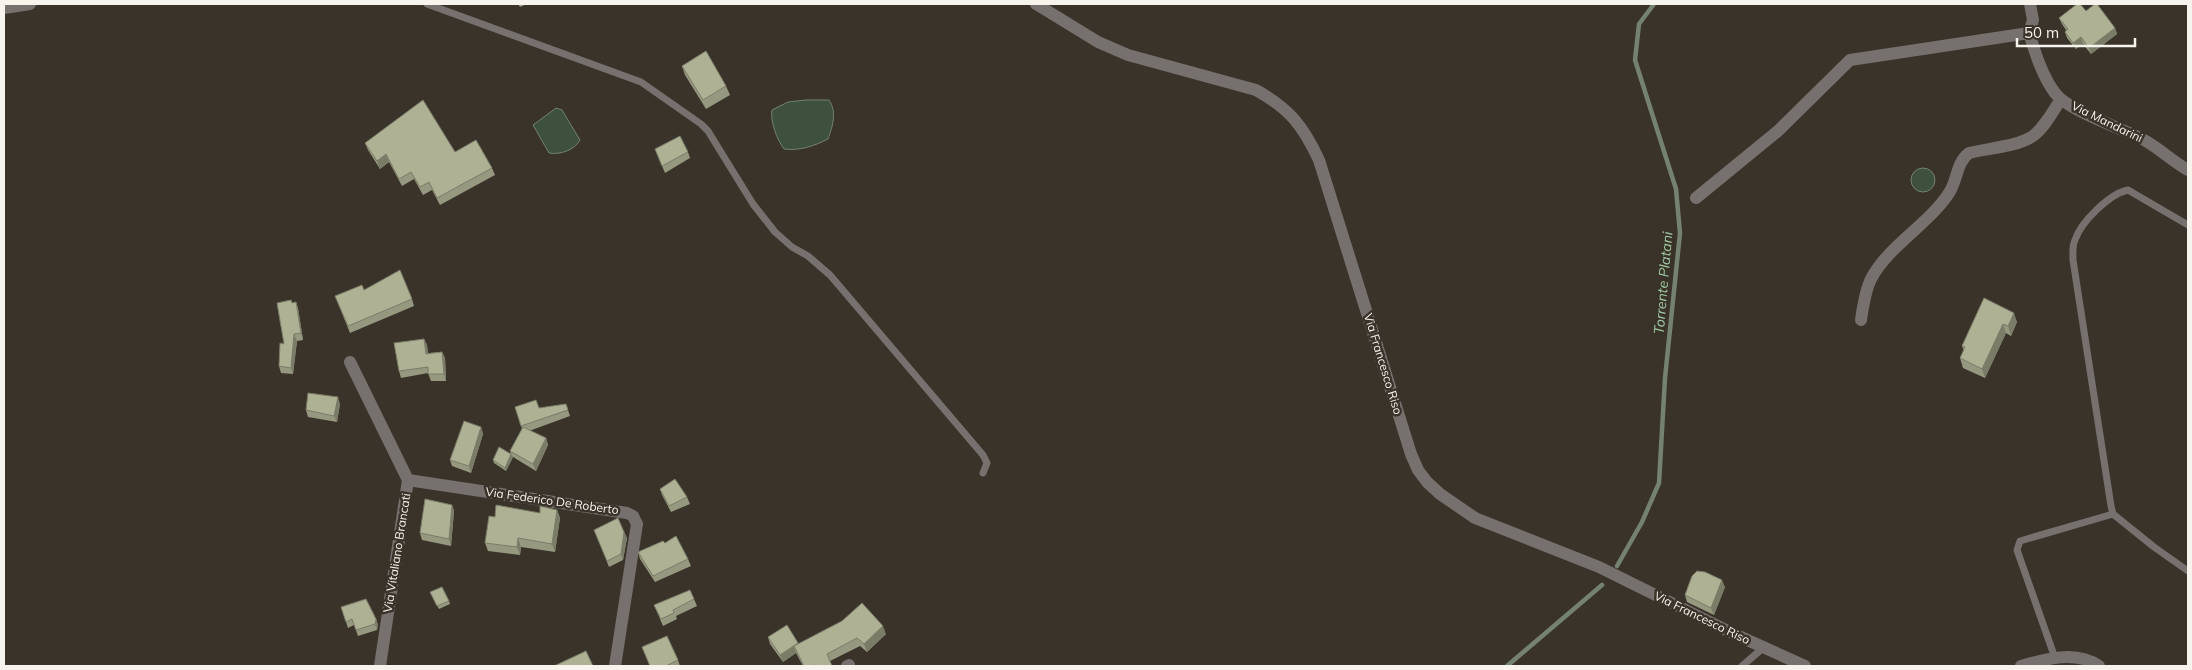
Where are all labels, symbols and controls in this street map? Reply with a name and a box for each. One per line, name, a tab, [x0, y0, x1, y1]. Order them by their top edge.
scale bar	[2017, 15, 2134, 47]
text: 50 m	[2024, 23, 2059, 42]
street label: Via Mandarini	[2069, 98, 2146, 145]
water label: Torrente Platani	[1650, 230, 1677, 335]
street label: Via Francesco Riso	[1361, 312, 1406, 416]
street label: Via Federico De Roberto	[484, 484, 620, 517]
street label: Via Vitaliano Brancati	[380, 492, 413, 614]
street label: Via Francesco Riso	[1652, 588, 1753, 647]

